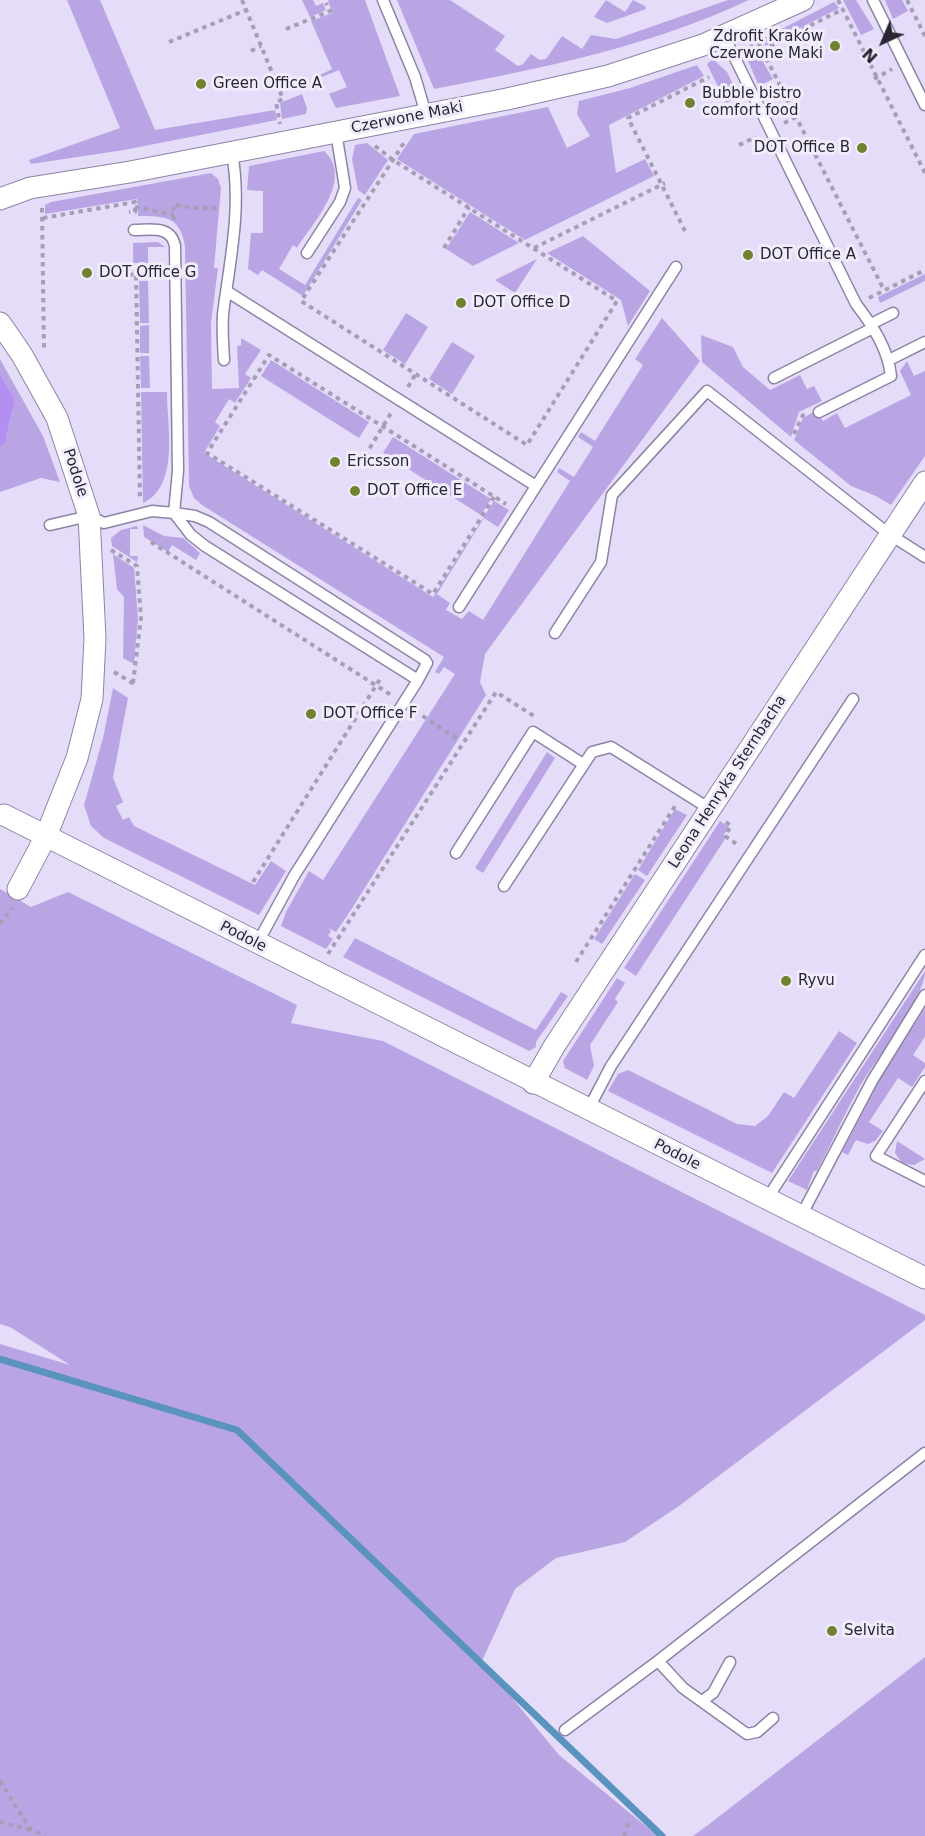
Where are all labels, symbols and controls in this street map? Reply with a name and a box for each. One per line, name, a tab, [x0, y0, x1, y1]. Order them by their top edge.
north arrow	[853, 12, 913, 72]
place label: Zdrofit Kraków Czerwone Maki	[709, 28, 823, 63]
marker: Zdrofit Kraków Czerwone Maki	[828, 39, 842, 53]
text: N	[859, 44, 882, 67]
place label: Green Office A	[213, 75, 322, 93]
marker: Green Office A	[194, 77, 208, 91]
place label: Bubble bistro comfort food	[702, 85, 801, 120]
marker: Bubble bistro comfort food	[683, 96, 697, 110]
street label: Czerwone Maki	[349, 98, 465, 138]
place label: DOT Office B	[754, 139, 850, 157]
marker: DOT Office B	[855, 141, 869, 155]
place label: DOT Office A	[760, 246, 856, 264]
marker: DOT Office A	[741, 248, 755, 262]
place label: DOT Office G	[99, 264, 196, 282]
marker: DOT Office G	[80, 266, 94, 280]
place label: DOT Office D	[473, 294, 570, 312]
marker: DOT Office D	[454, 296, 468, 310]
street label: Podole	[59, 447, 91, 499]
place label: Ericsson	[347, 453, 409, 471]
marker: Ericsson	[328, 455, 342, 469]
place label: DOT Office E	[367, 482, 462, 500]
marker: DOT Office E	[348, 484, 362, 498]
street label: Leona Henryka Sternbacha	[665, 692, 791, 872]
place label: DOT Office F	[323, 705, 417, 723]
marker: DOT Office F	[304, 707, 318, 721]
street label: Podole	[217, 918, 269, 956]
place label: Ryvu	[798, 972, 835, 990]
marker: Ryvu	[779, 974, 793, 988]
street label: Podole	[651, 1136, 703, 1174]
place label: Selvita	[844, 1622, 895, 1640]
marker: Selvita	[825, 1624, 839, 1638]

